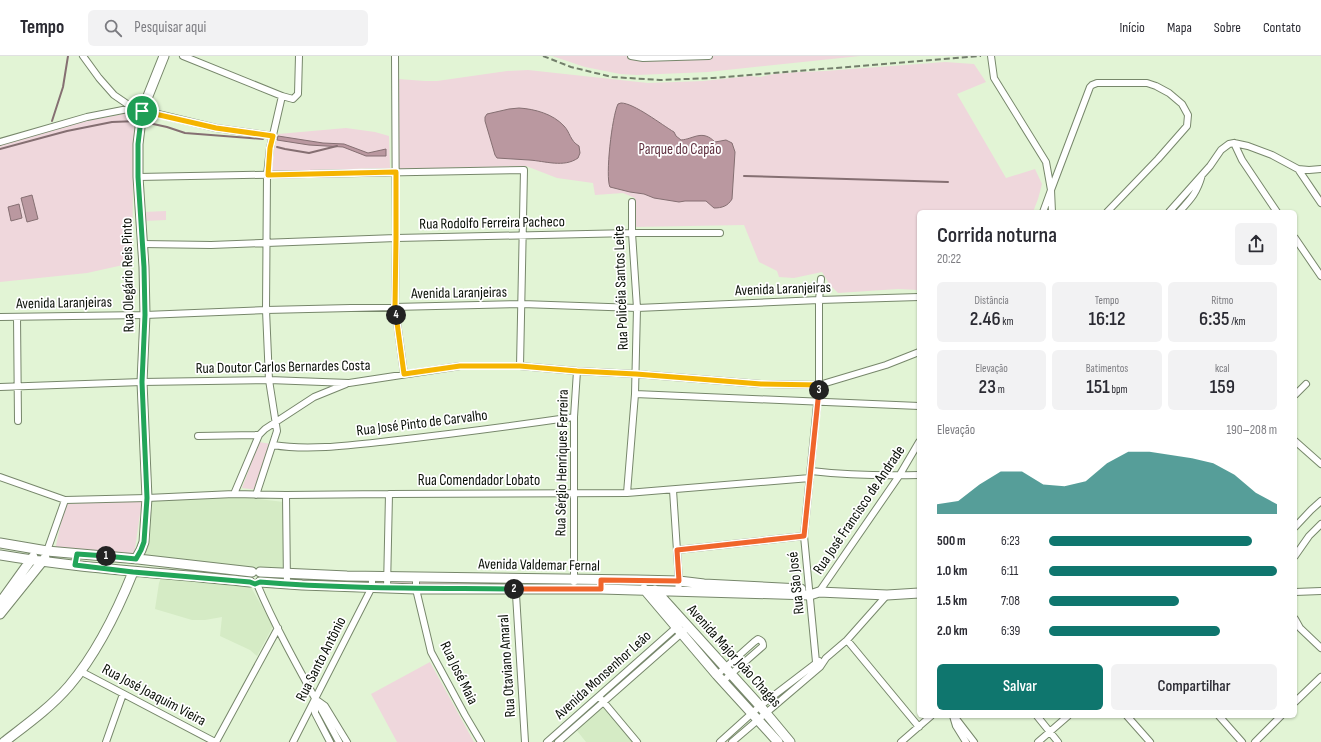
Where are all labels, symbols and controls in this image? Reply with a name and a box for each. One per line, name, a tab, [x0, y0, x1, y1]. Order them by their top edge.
search box	[88, 10, 368, 46]
text: Tempo	[20, 16, 64, 39]
icon: search	[102, 17, 124, 39]
text: Pesquisar aqui	[134, 18, 206, 37]
text: Início	[1119, 19, 1145, 36]
text: Mapa	[1167, 19, 1192, 36]
text: Sobre	[1214, 19, 1241, 36]
text: Contato	[1263, 19, 1301, 36]
pin	[125, 94, 159, 128]
icon: arrive	[131, 100, 153, 122]
park label: Parque do Capão	[639, 140, 721, 159]
street label: Rua Rodolfo Ferreira Pacheco	[419, 212, 565, 234]
street label: Rua Olegário Reis Pinto	[118, 218, 138, 332]
text: Corrida noturna	[937, 222, 1057, 249]
button: share	[1235, 223, 1277, 265]
street label: Rua Policéia Santos Leite	[609, 225, 633, 351]
text: 20:22	[937, 251, 961, 267]
street label: Avenida Laranjeiras	[734, 278, 831, 300]
street label: Avenida Laranjeiras	[410, 283, 507, 303]
street label: Avenida Laranjeiras	[15, 293, 112, 313]
text: Distância	[974, 294, 1009, 307]
text: Tempo	[1095, 294, 1119, 307]
text: Ritmo	[1211, 294, 1233, 307]
pin: 4	[386, 305, 406, 325]
text: 2.46	[970, 307, 1001, 331]
text: 16:12	[1088, 307, 1126, 331]
text: 6:35	[1199, 307, 1230, 331]
text: 4	[393, 308, 399, 321]
text: km	[1001, 315, 1014, 328]
text: /km	[1230, 315, 1246, 328]
street label: Rua Doutor Carlos Bernardes Costa	[195, 356, 371, 378]
text: Elevação	[976, 362, 1008, 375]
text: Batimentos	[1086, 362, 1128, 375]
text: kcal	[1215, 362, 1230, 375]
text: 23	[979, 375, 996, 399]
text: 151	[1086, 375, 1110, 399]
text: 159	[1210, 375, 1235, 399]
pin: 3	[809, 380, 829, 400]
text: 3	[817, 383, 821, 396]
text: m	[996, 383, 1005, 396]
text: bpm	[1110, 383, 1128, 396]
street label: Rua Sérgio Henriques Ferreira	[551, 389, 573, 537]
street label: Rua José Pinto de Carvalho	[355, 406, 489, 440]
text: Elevação	[937, 422, 975, 438]
text: 190–208 m	[1226, 422, 1277, 438]
street label: Rua José Francisco de Andrade	[809, 442, 909, 578]
street label: Rua Comendador Lobato	[418, 471, 540, 490]
text: 500 m	[937, 533, 966, 549]
text: 6:23	[1001, 533, 1020, 549]
pin: 1	[96, 546, 116, 566]
text: 1	[104, 549, 108, 562]
street label: Rua São José	[783, 551, 809, 615]
street label: Avenida Valdemar Fernal	[477, 554, 600, 576]
text: 1.0 km	[937, 563, 967, 579]
text: 6:11	[1001, 563, 1018, 579]
pin: 2	[504, 579, 524, 599]
text: 2	[512, 582, 516, 595]
text: 1.5 km	[937, 593, 967, 609]
text: 7:08	[1001, 593, 1020, 609]
street label: Avenida Major João Chagas	[682, 600, 785, 711]
street label: Rua Santo Antônio	[292, 613, 350, 705]
street label: Rua Otaviano Amaral	[494, 614, 520, 718]
text: 2.0 km	[937, 623, 968, 639]
text: 6:39	[1001, 623, 1020, 639]
street label: Avenida Monsenhor Leão	[550, 627, 655, 724]
street label: Rua José Maia	[436, 638, 482, 708]
street label: Rua José Joaquim Vieira	[99, 660, 209, 730]
button: Salvar	[937, 664, 1103, 710]
button: Compartilhar	[1111, 664, 1277, 710]

